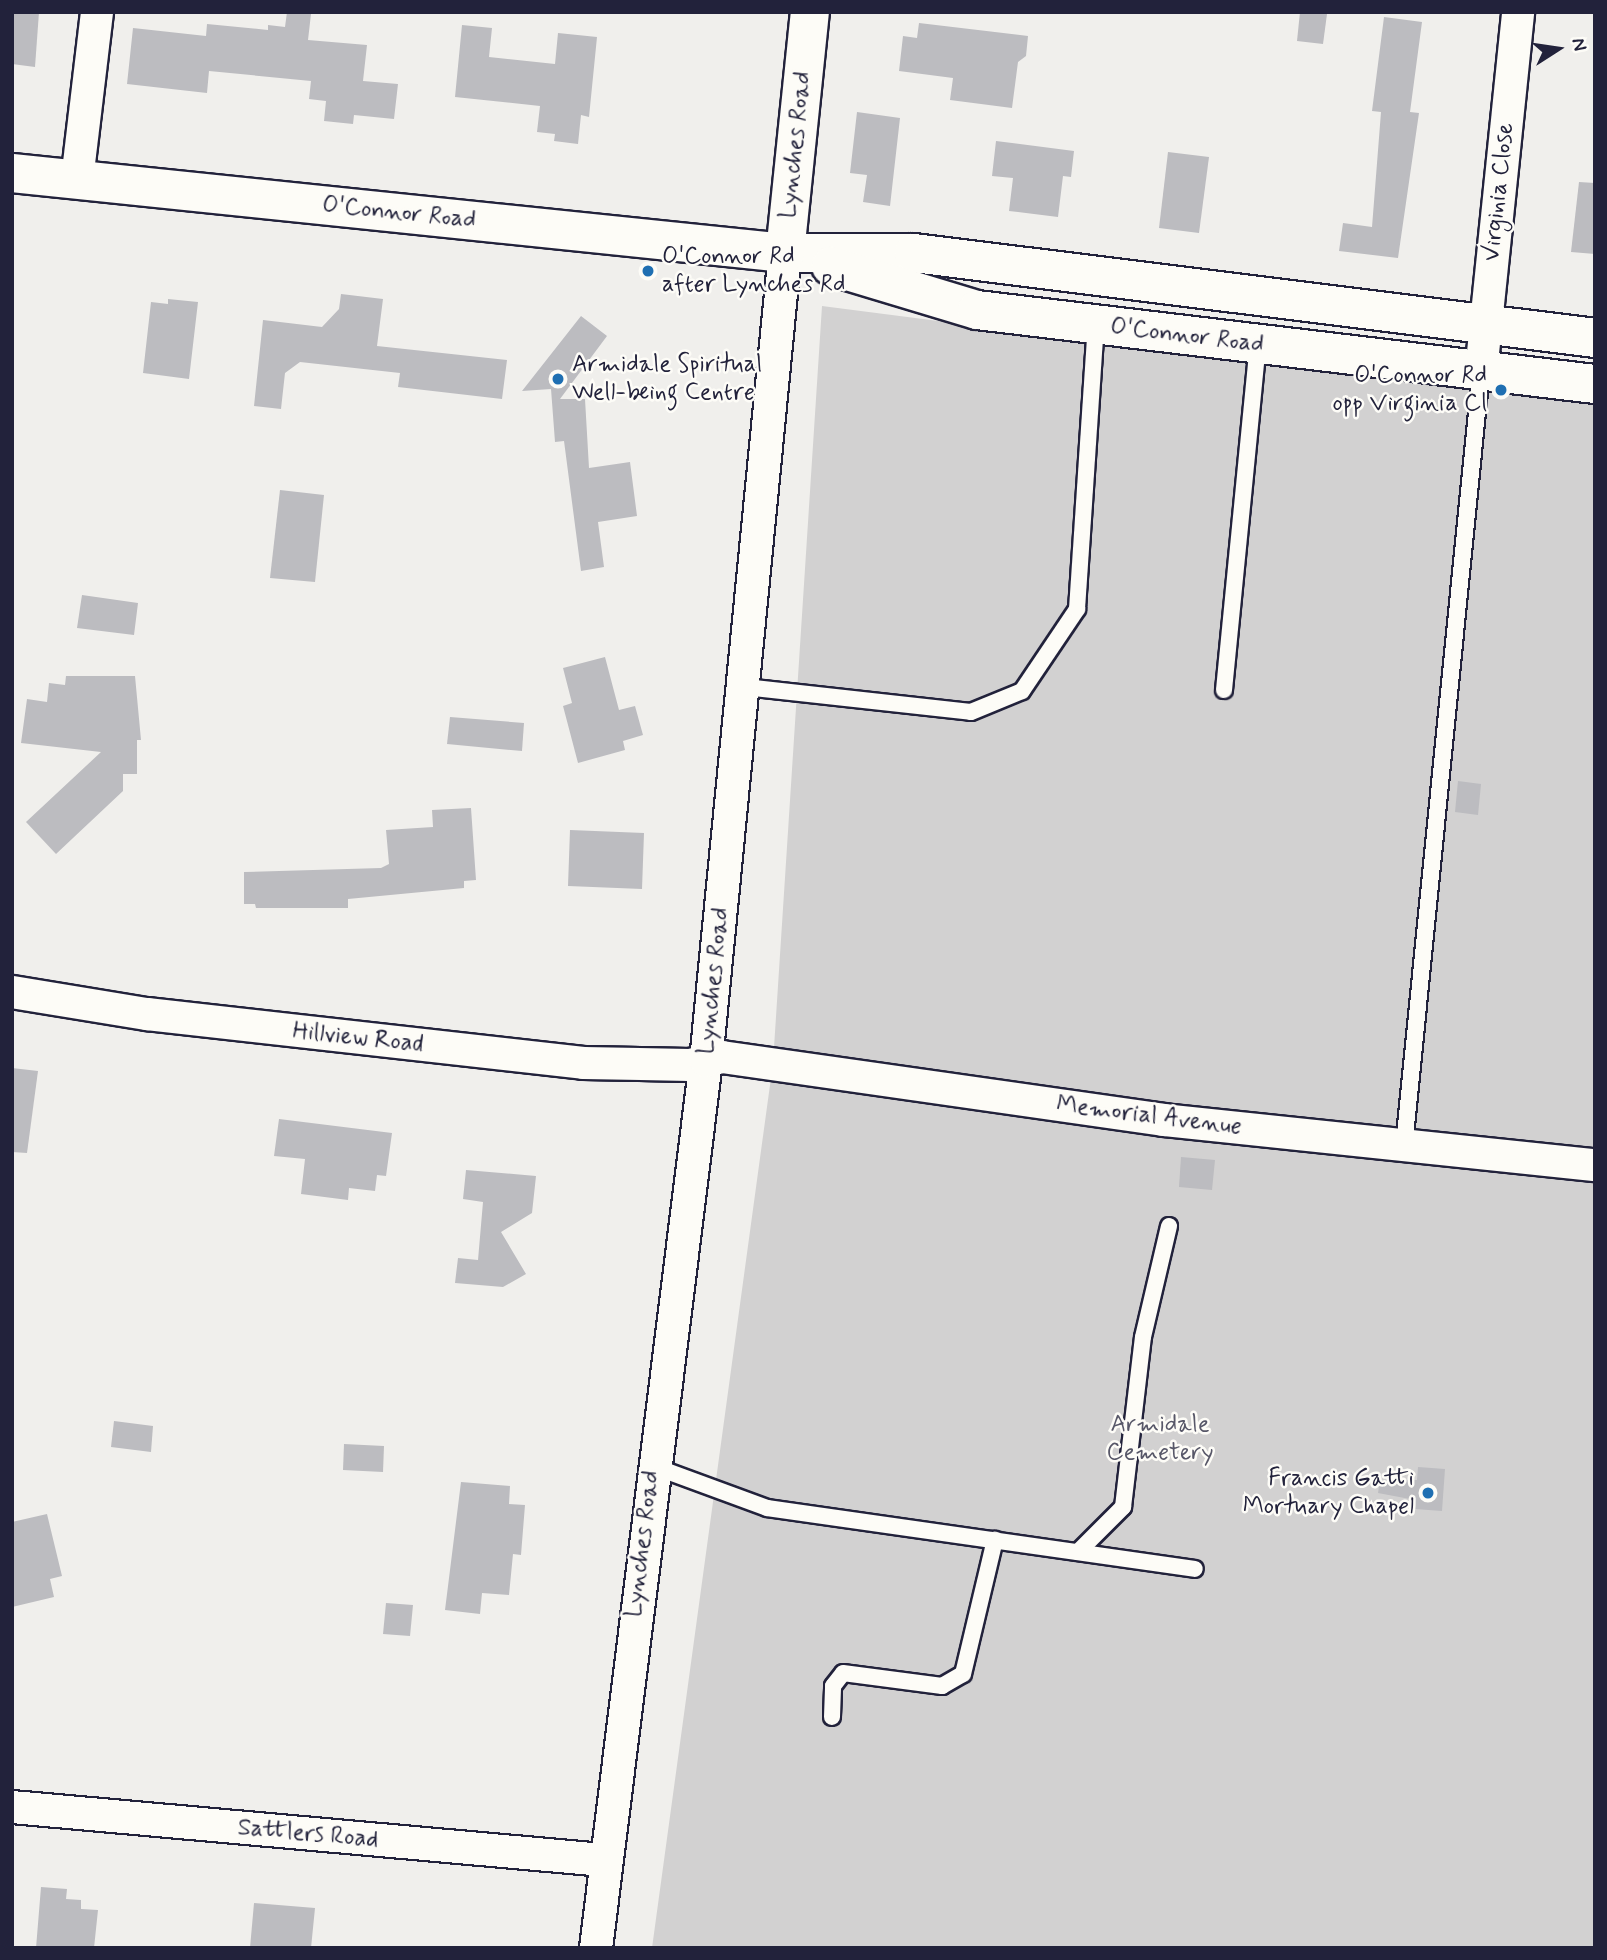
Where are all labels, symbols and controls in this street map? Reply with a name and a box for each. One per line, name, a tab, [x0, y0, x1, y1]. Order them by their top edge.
north arrow	[1523, 14, 1593, 84]
text: N	[1565, 36, 1593, 53]
street label: Lynches Road	[774, 71, 818, 219]
street label: Virginia Close	[1477, 121, 1521, 263]
street label: O'Connor Road	[321, 191, 477, 235]
place label: O'Connor Rd after Lynches Rd	[662, 243, 845, 299]
marker: O'Connor Rd after Lynches Rd	[640, 263, 656, 279]
street label: O'Connor Road	[1108, 312, 1266, 360]
place label: Armidale Spiritual Well-being Centre	[572, 351, 765, 407]
place label: O'Connor Rd opp Virginia Cl	[1341, 362, 1487, 418]
marker: Armidale Spiritual Well-being Centre	[550, 371, 566, 387]
marker: O'Connor Rd opp Virginia Cl	[1493, 382, 1509, 398]
street label: Lynches Road	[692, 907, 736, 1055]
street label: Hillview Road	[292, 1017, 424, 1059]
street label: Memorial Avenue	[1056, 1091, 1242, 1141]
park label: Armidale Cemetery	[1106, 1411, 1214, 1467]
place label: Francis Gatti Mortuary Chapel	[1240, 1465, 1414, 1521]
street label: Lynches Road	[620, 1470, 666, 1618]
marker: Francis Gatti Mortuary Chapel	[1420, 1485, 1436, 1501]
street label: Sattlers Road	[237, 1814, 379, 1854]

